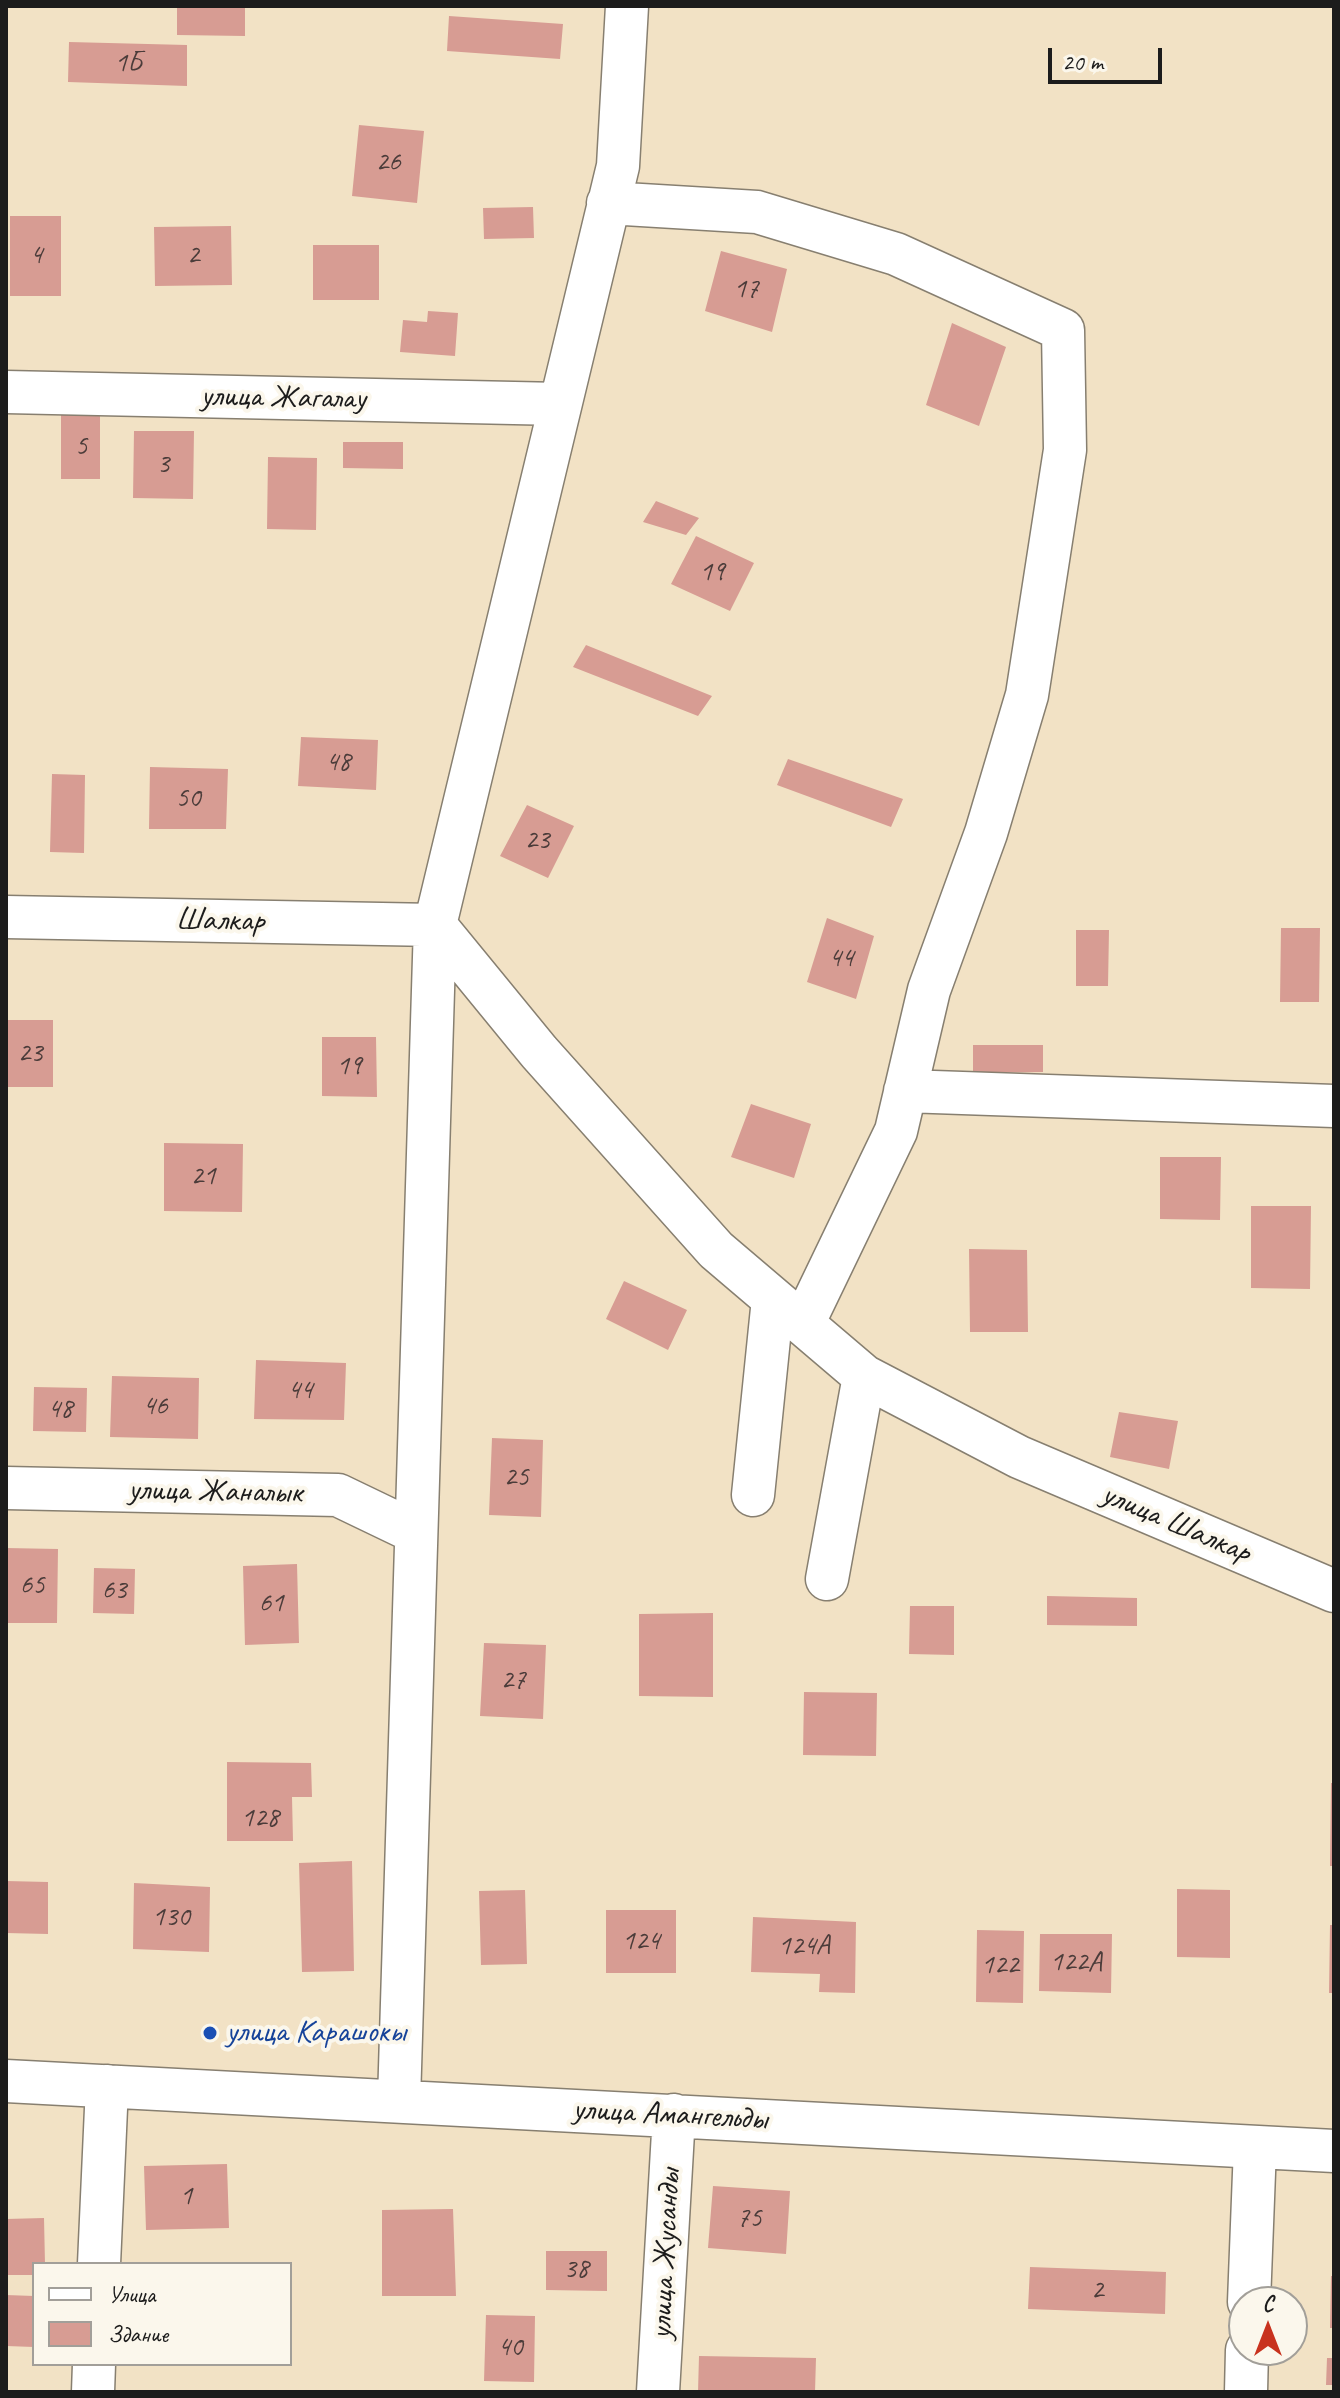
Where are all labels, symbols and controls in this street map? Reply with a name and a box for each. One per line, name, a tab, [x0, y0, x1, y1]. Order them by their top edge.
scale bar	[1052, 32, 1166, 82]
house number: 1Б	[115, 47, 141, 81]
text: 20 m	[1062, 47, 1103, 77]
house number: 26	[375, 146, 401, 180]
house number: 4	[30, 239, 42, 273]
house number: 2	[187, 239, 199, 273]
house number: 17	[733, 273, 759, 307]
street label: улица Жагалау	[200, 377, 366, 419]
house number: 5	[75, 430, 87, 464]
house number: 3	[157, 448, 169, 482]
house number: 19	[699, 556, 725, 590]
house number: 48	[325, 746, 351, 780]
house number: 50	[175, 782, 201, 816]
house number: 23	[524, 824, 550, 858]
street label: Шалкар	[175, 901, 265, 941]
house number: 44	[828, 942, 854, 976]
house number: 23	[17, 1037, 43, 1071]
house number: 19	[336, 1050, 362, 1084]
house number: 21	[190, 1160, 216, 1194]
house number: 44	[287, 1374, 313, 1408]
house number: 46	[142, 1390, 168, 1424]
house number: 48	[47, 1393, 73, 1427]
house number: 25	[503, 1461, 529, 1495]
street label: улица Жаналык	[128, 1471, 302, 1513]
street label: улица Шалкар	[1096, 1475, 1256, 1573]
house number: 65	[19, 1569, 45, 1603]
house number: 63	[101, 1574, 127, 1608]
house number: 61	[258, 1587, 284, 1621]
house number: 27	[500, 1664, 526, 1698]
house number: 128	[241, 1802, 279, 1836]
house number: 130	[152, 1901, 190, 1935]
house number: 124	[622, 1925, 660, 1959]
house number: 124А	[778, 1930, 830, 1964]
house number: 122A	[1050, 1946, 1102, 1980]
house number: 122	[981, 1949, 1019, 1983]
place label: улица Карашокы	[226, 2014, 406, 2052]
marker: улица Карашокы	[201, 2024, 219, 2042]
street label: улица Амангельды	[572, 2091, 768, 2139]
street label: улица Жусанды	[642, 2168, 690, 2340]
house number: 1	[180, 2180, 192, 2214]
house number: 75	[736, 2202, 762, 2236]
house number: 38	[563, 2253, 589, 2287]
legend	[32, 2262, 292, 2366]
house number: 2	[1091, 2274, 1103, 2308]
text: Улица	[108, 2279, 156, 2309]
north arrow	[1228, 2286, 1308, 2366]
text: С	[1263, 2290, 1273, 2318]
text: Здание	[108, 2319, 168, 2349]
house number: 40	[497, 2331, 523, 2365]

